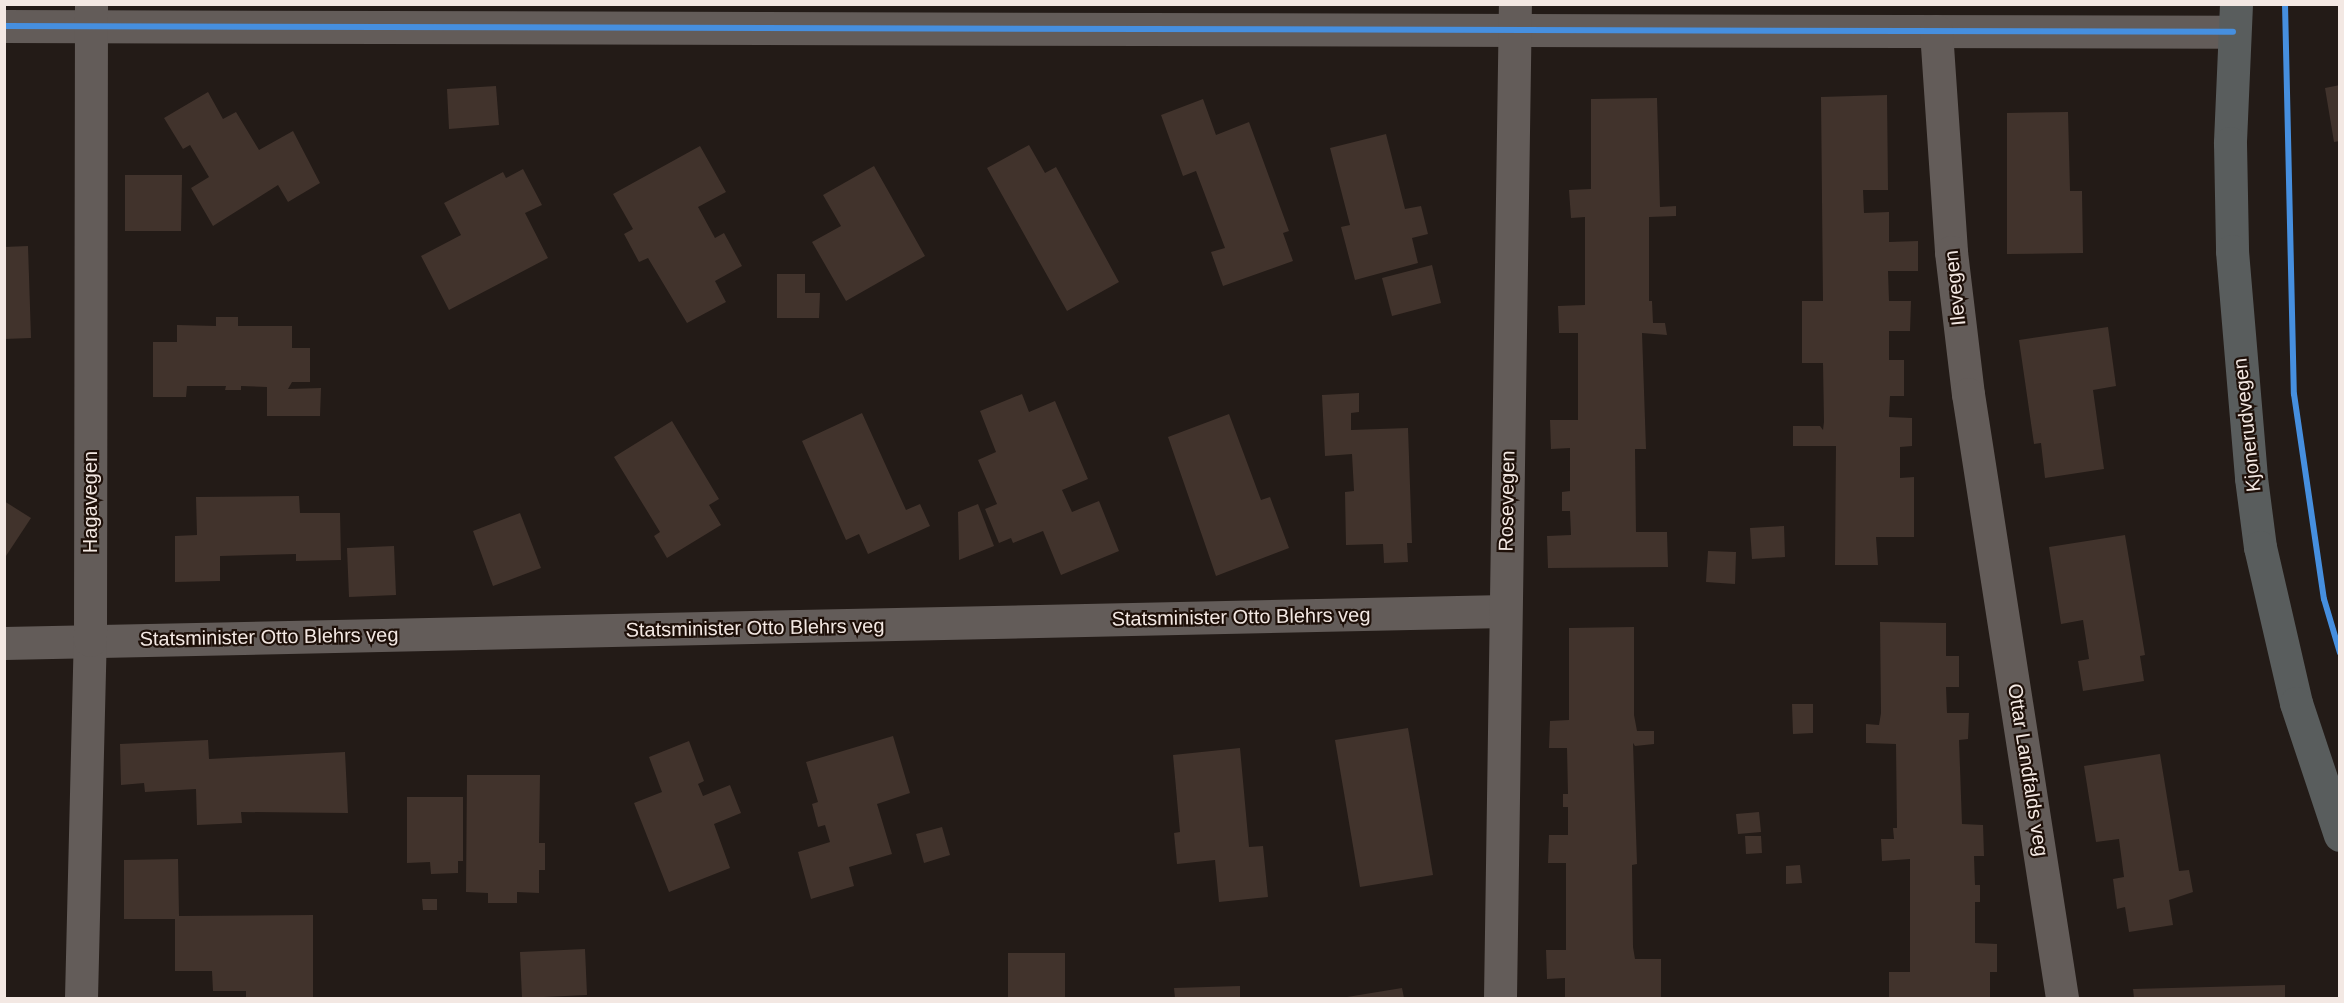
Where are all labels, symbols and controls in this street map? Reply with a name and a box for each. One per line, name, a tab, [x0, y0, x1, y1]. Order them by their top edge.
street label: Ilevegen	[1939, 249, 1971, 327]
street label: Kjonerudvegen	[2228, 357, 2266, 493]
street label: Rosevegen	[1494, 450, 1520, 552]
street label: Hagavegen	[78, 451, 102, 553]
street label: Statsminister Otto Blehrs veg	[1111, 603, 1371, 631]
street label: Statsminister Otto Blehrs veg	[625, 614, 885, 642]
street label: Statsminister Otto Blehrs veg	[139, 623, 399, 651]
street label: Ottar Landfalds veg	[2002, 682, 2054, 858]

